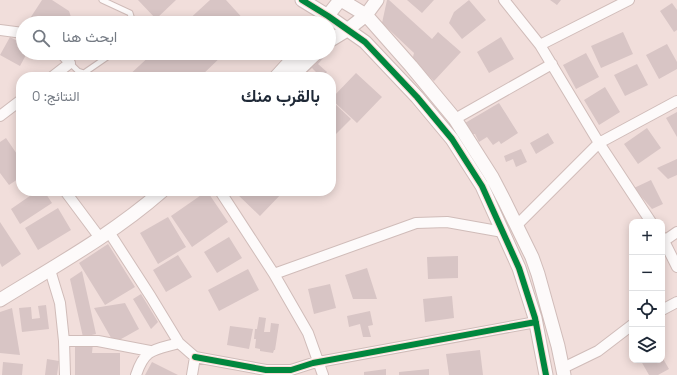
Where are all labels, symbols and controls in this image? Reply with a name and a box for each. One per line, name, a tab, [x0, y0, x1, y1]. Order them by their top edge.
search box	[16, 16, 336, 60]
icon: search	[30, 27, 52, 49]
text: ابحث هنا	[62, 27, 117, 46]
text: بالقرب منك	[241, 85, 320, 107]
text: النتائج: 0	[32, 88, 79, 105]
map controls	[629, 219, 665, 363]
button: +	[629, 219, 665, 255]
button: −	[629, 255, 665, 291]
button: locate	[629, 291, 665, 327]
button: layers	[629, 327, 665, 363]

